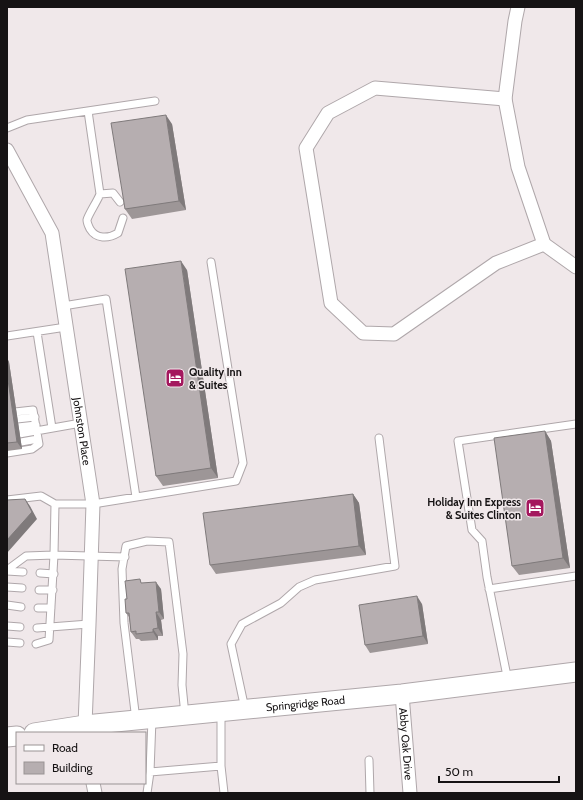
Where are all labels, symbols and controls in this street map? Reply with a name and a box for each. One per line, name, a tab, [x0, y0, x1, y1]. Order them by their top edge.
place label: Quality Inn & Suites	[189, 365, 242, 392]
hotel icon: Quality Inn & Suites	[164, 367, 186, 389]
street label: Johnston Place	[70, 395, 94, 467]
place label: Holiday Inn Express & Suites Clinton	[427, 495, 521, 522]
hotel icon: Holiday Inn Express & Suites Clinton	[524, 497, 546, 519]
street label: Springridge Road	[265, 693, 346, 714]
street label: Abby Oak Drive	[396, 707, 416, 781]
legend	[16, 732, 146, 784]
text: Road	[52, 740, 78, 755]
scale bar	[439, 758, 559, 784]
text: Building	[52, 760, 94, 775]
text: 50 m	[445, 764, 473, 779]

